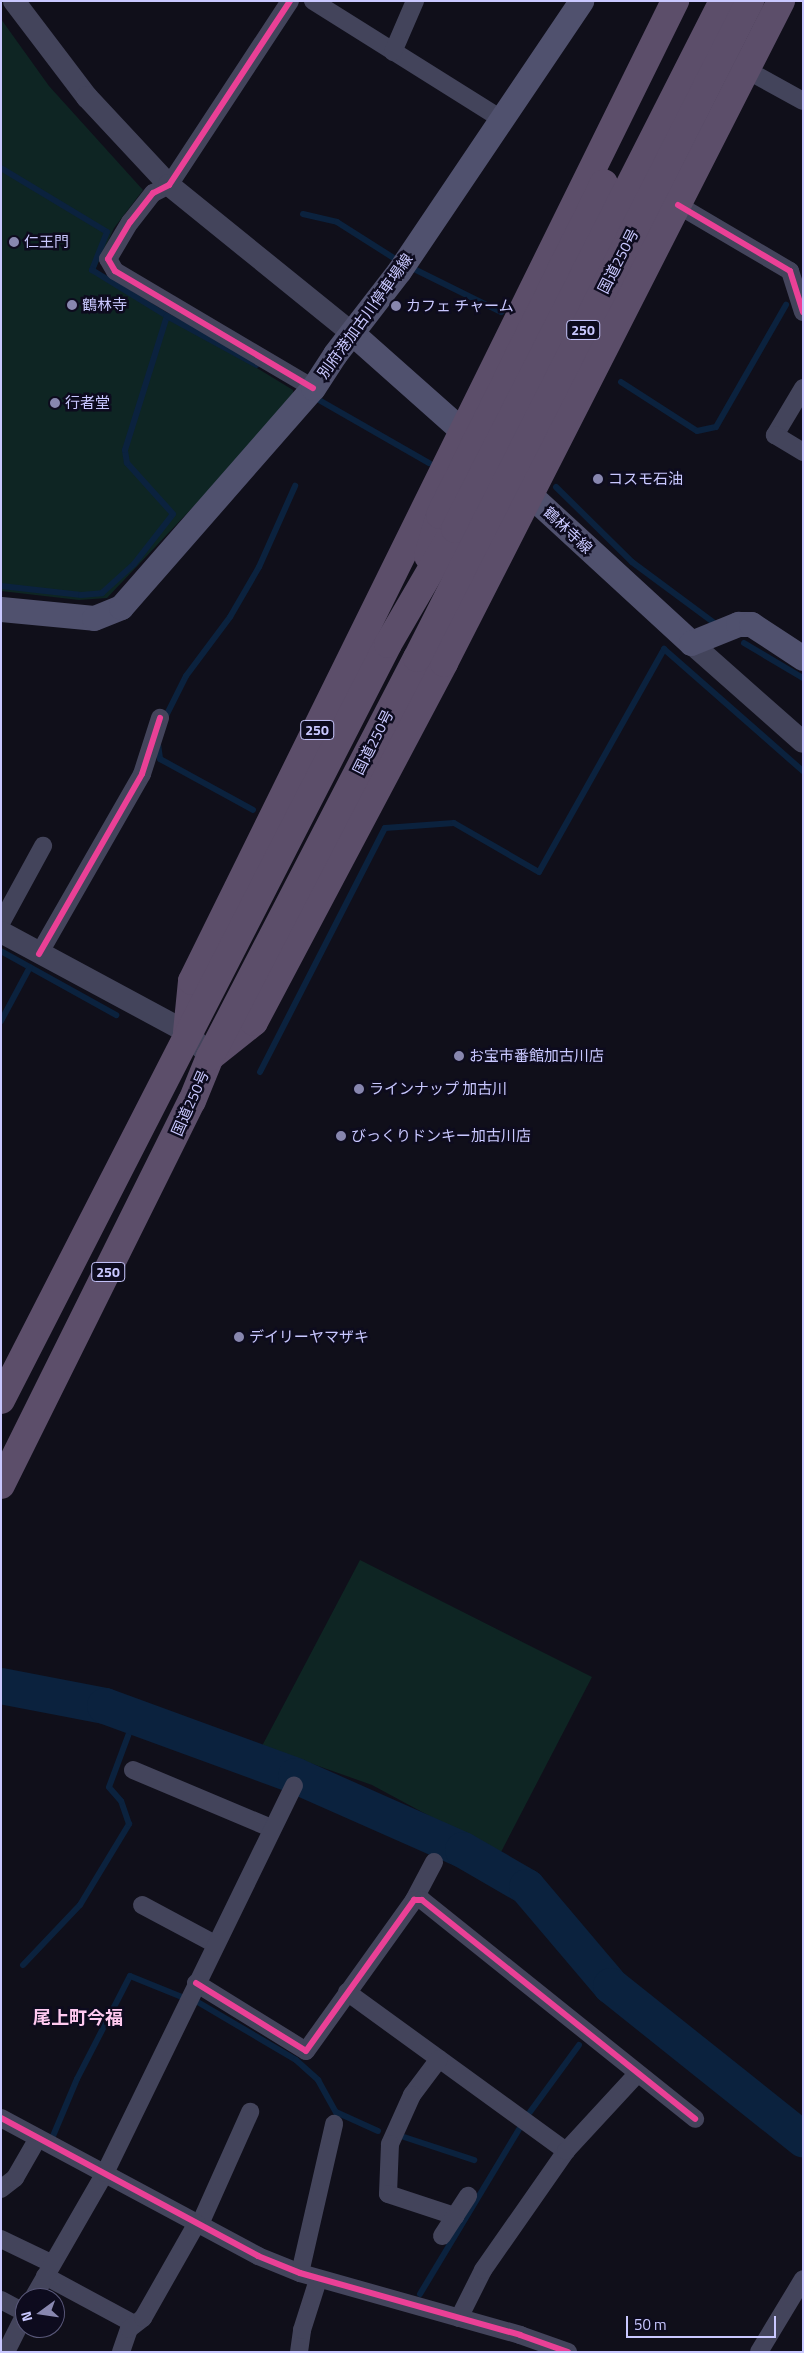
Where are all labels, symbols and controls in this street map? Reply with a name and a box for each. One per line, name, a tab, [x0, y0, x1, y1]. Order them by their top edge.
street label: 国道250号	[594, 226, 642, 296]
place label: 仁王門	[24, 233, 69, 251]
marker: 仁王門	[8, 236, 20, 248]
street label: 別府港加古川停車場線	[314, 250, 416, 382]
place label: 鶴林寺	[82, 296, 127, 314]
place label: カフェ チャーム	[406, 297, 514, 315]
marker: 鶴林寺	[66, 299, 78, 311]
marker: カフェ チャーム	[390, 300, 402, 312]
road number: 250	[566, 318, 600, 342]
place label: 行者堂	[65, 394, 110, 412]
marker: 行者堂	[49, 397, 61, 409]
place label: コスモ石油	[608, 470, 683, 488]
marker: コスモ石油	[592, 473, 604, 485]
street label: 鶴林寺線	[540, 503, 596, 557]
street label: 国道250号	[349, 707, 397, 777]
road number: 250	[300, 718, 334, 742]
place label: お宝市番館加古川店	[469, 1047, 604, 1065]
marker: お宝市番館加古川店	[453, 1050, 465, 1062]
street label: 国道250号	[168, 1067, 212, 1139]
place label: ラインナップ 加古川	[369, 1080, 507, 1098]
marker: ラインナップ 加古川	[353, 1083, 365, 1095]
place label: びっくりドンキー加古川店	[351, 1127, 531, 1145]
marker: びっくりドンキー加古川店	[335, 1130, 347, 1142]
road number: 250	[90, 1260, 126, 1284]
place label: デイリーヤマザキ	[249, 1328, 369, 1346]
marker: デイリーヤマザキ	[233, 1331, 245, 1343]
district label: 尾上町今福	[33, 2007, 123, 2029]
north arrow	[15, 2288, 65, 2338]
scale bar	[629, 2306, 779, 2338]
text: N	[15, 2309, 37, 2324]
text: 50 m	[634, 2313, 667, 2336]

